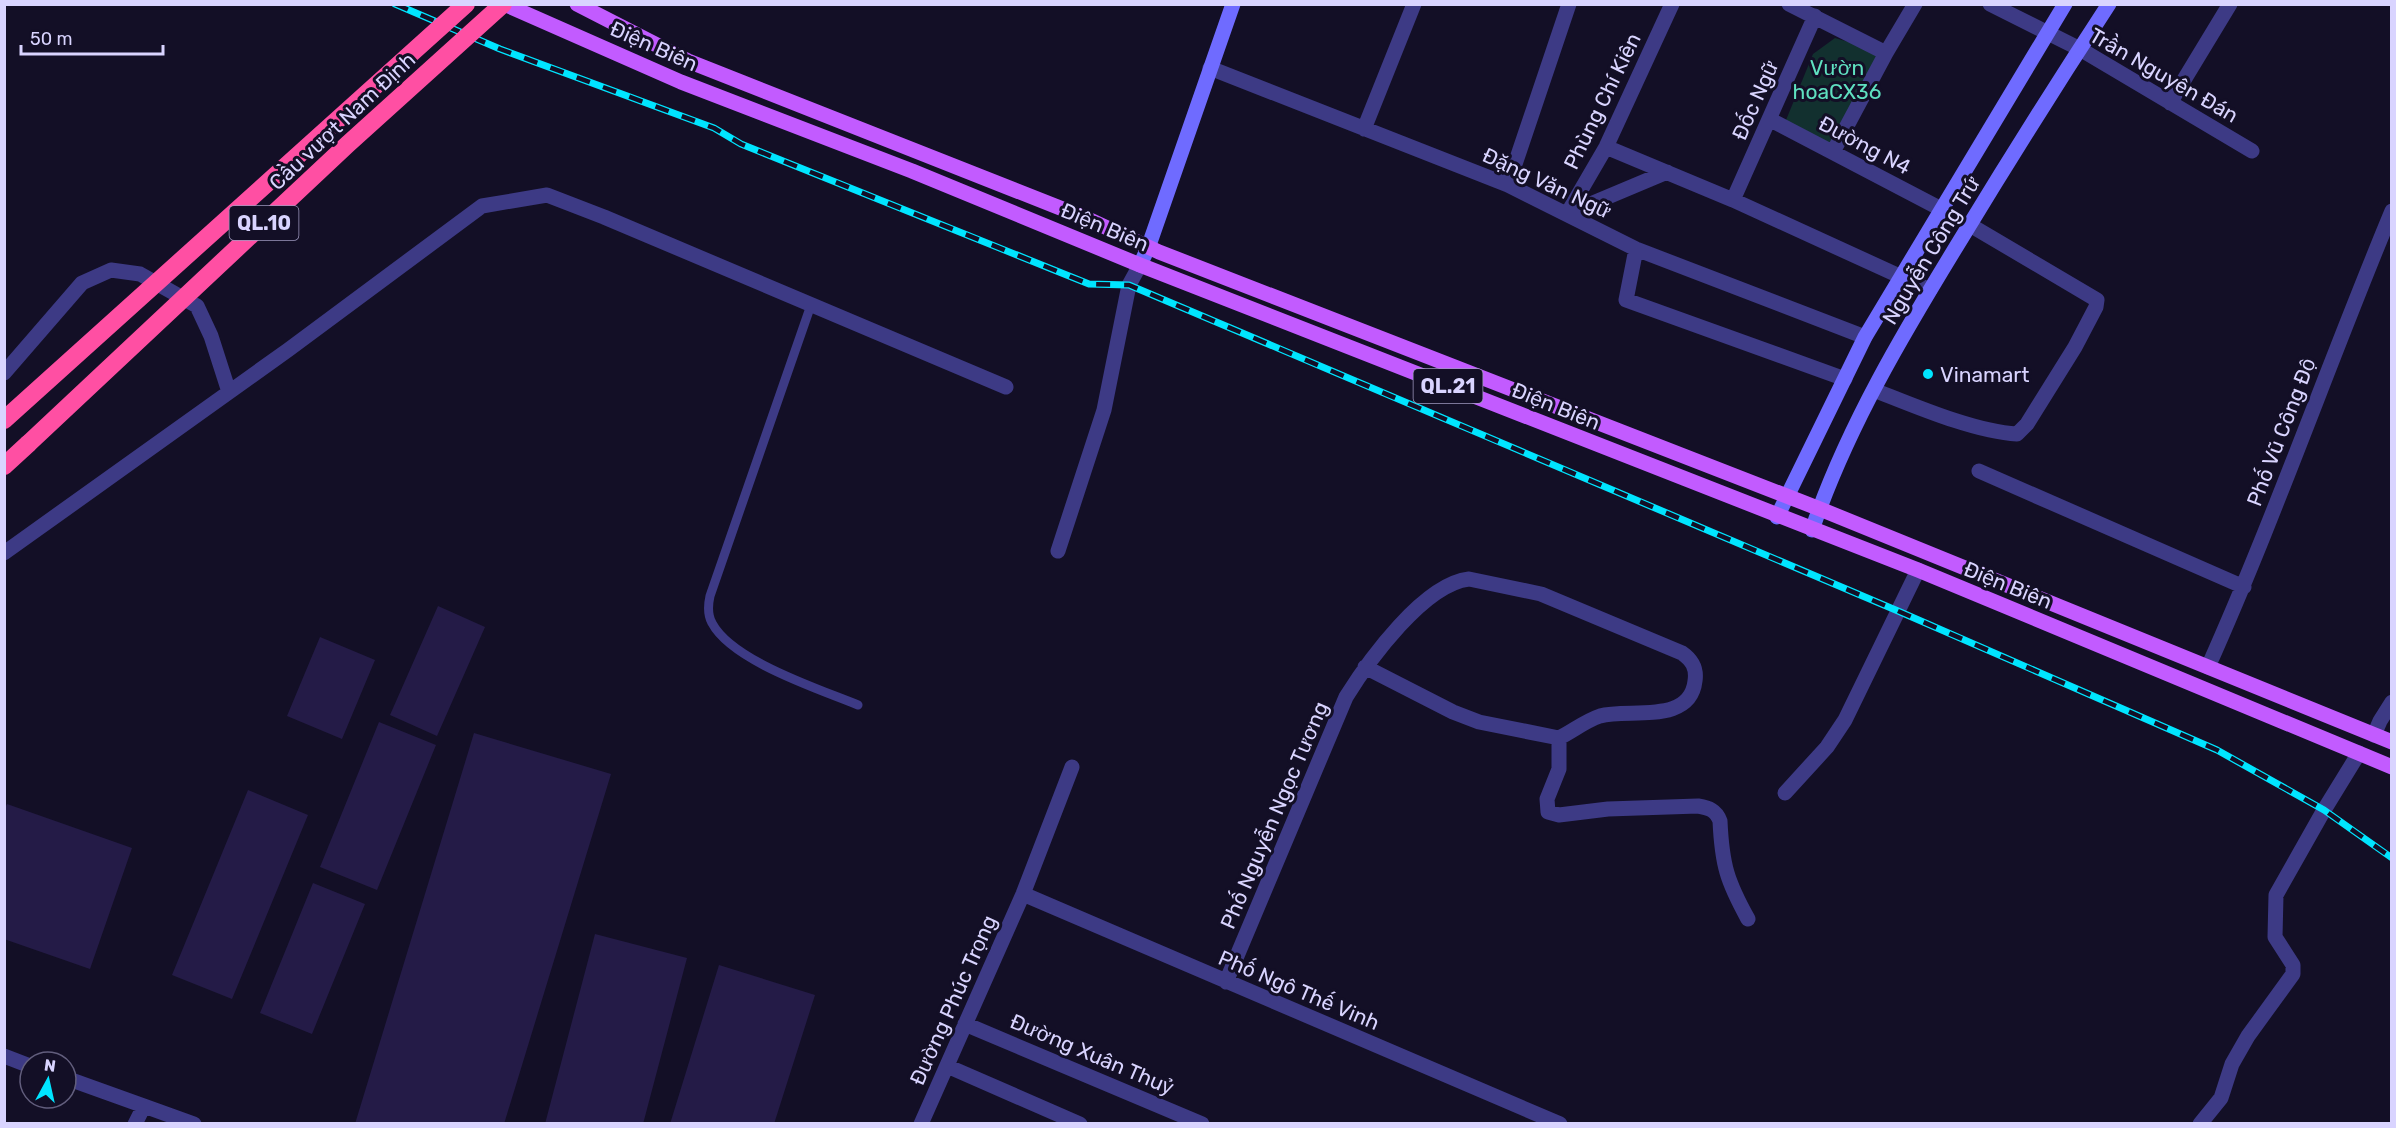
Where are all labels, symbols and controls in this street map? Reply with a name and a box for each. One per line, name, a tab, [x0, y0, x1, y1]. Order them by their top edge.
street label: Điện Biên	[606, 16, 702, 76]
scale bar	[21, 18, 164, 56]
street label: Trần Nguyên Đán	[2085, 22, 2243, 128]
text: 50 m	[30, 28, 73, 50]
street label: Phùng Chí Kiên	[1558, 29, 1646, 173]
street label: Cầu vượt Nam Định	[264, 47, 420, 195]
park label: Vườn hoaCX36	[1793, 55, 1881, 104]
street label: Đốc Ngữ	[1726, 56, 1784, 144]
street label: Đường N4	[1815, 110, 1915, 180]
street label: Đặng Văn Ngữ	[1479, 142, 1615, 224]
street label: Nguyễn Công Trứ	[1877, 171, 1985, 329]
street label: Điện Biên	[1057, 197, 1153, 257]
road number: QL.10	[230, 206, 298, 240]
street label: Phố Vũ Công Độ	[2241, 354, 2321, 510]
place label: Vinamart	[1940, 362, 2030, 387]
marker: Vinamart	[1921, 367, 1935, 381]
road number: QL.21	[1414, 369, 1482, 403]
street label: Điện Biên	[1508, 377, 1604, 435]
street label: Điện Biên	[1960, 556, 2056, 614]
street label: Phố Nguyễn Ngọc Tương	[1215, 698, 1333, 932]
street label: Đường Phúc Trọng	[904, 911, 1002, 1089]
street label: Phố Ngô Thế Vinh	[1215, 945, 1383, 1035]
street label: Đường Xuân Thuỷ	[1007, 1008, 1178, 1100]
north arrow	[18, 1050, 78, 1110]
text: N	[43, 1055, 57, 1076]

